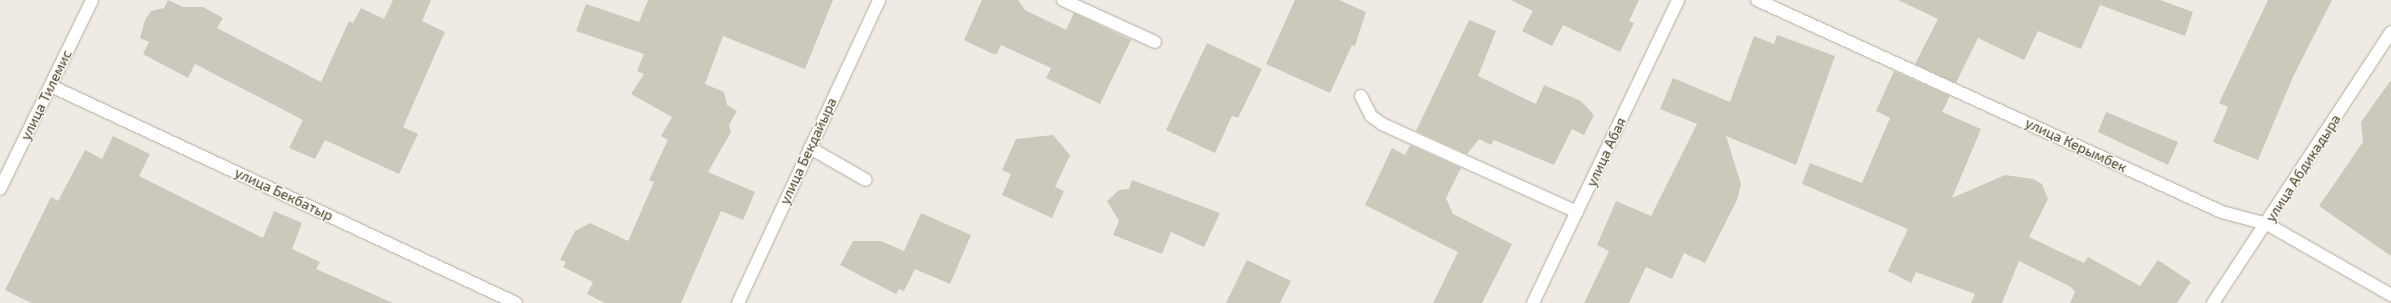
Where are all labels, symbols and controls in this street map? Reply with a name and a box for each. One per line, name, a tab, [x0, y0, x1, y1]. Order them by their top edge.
street label: улица Тилемис	[17, 47, 75, 143]
street label: улица Бекдайыра	[776, 95, 840, 207]
street label: улица Абдикадыра	[2262, 111, 2344, 225]
street label: улица Керымбек	[2023, 114, 2129, 176]
street label: улица Абая	[1583, 115, 1629, 189]
street label: улица Бекбатыр	[232, 164, 336, 224]

